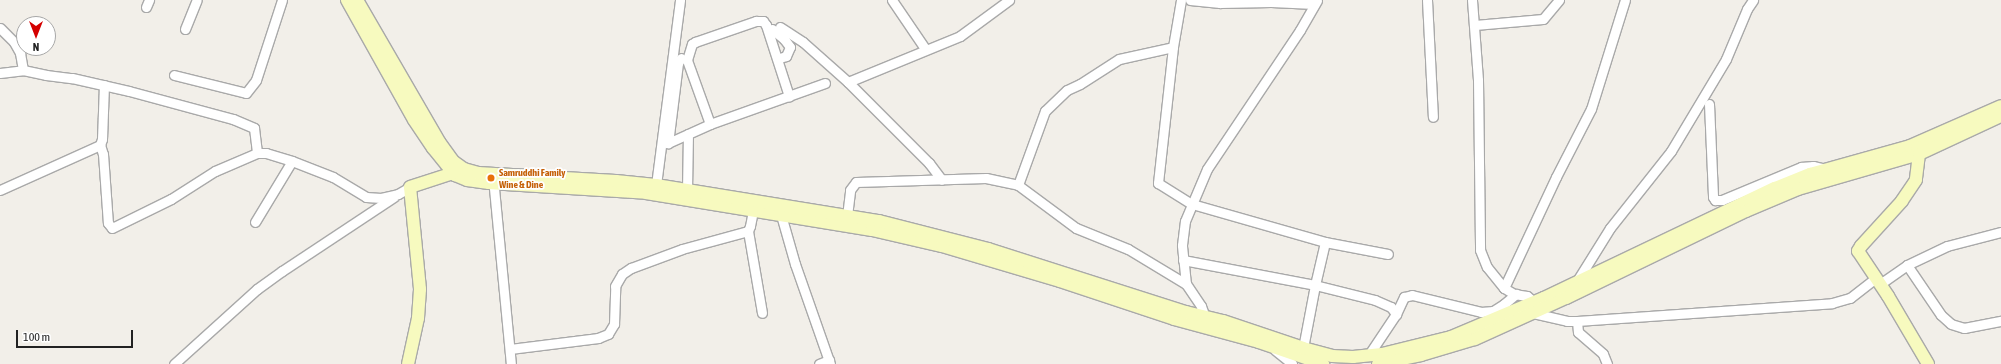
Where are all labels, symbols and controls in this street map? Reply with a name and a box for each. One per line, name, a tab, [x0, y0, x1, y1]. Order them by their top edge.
north arrow	[16, 16, 56, 56]
text: N	[33, 41, 39, 53]
place label: Samruddhi Family Wine & Dine	[499, 166, 565, 190]
marker: Samruddhi Family Wine & Dine	[486, 173, 496, 183]
scale bar	[18, 322, 135, 348]
text: 100 m	[23, 330, 50, 344]

